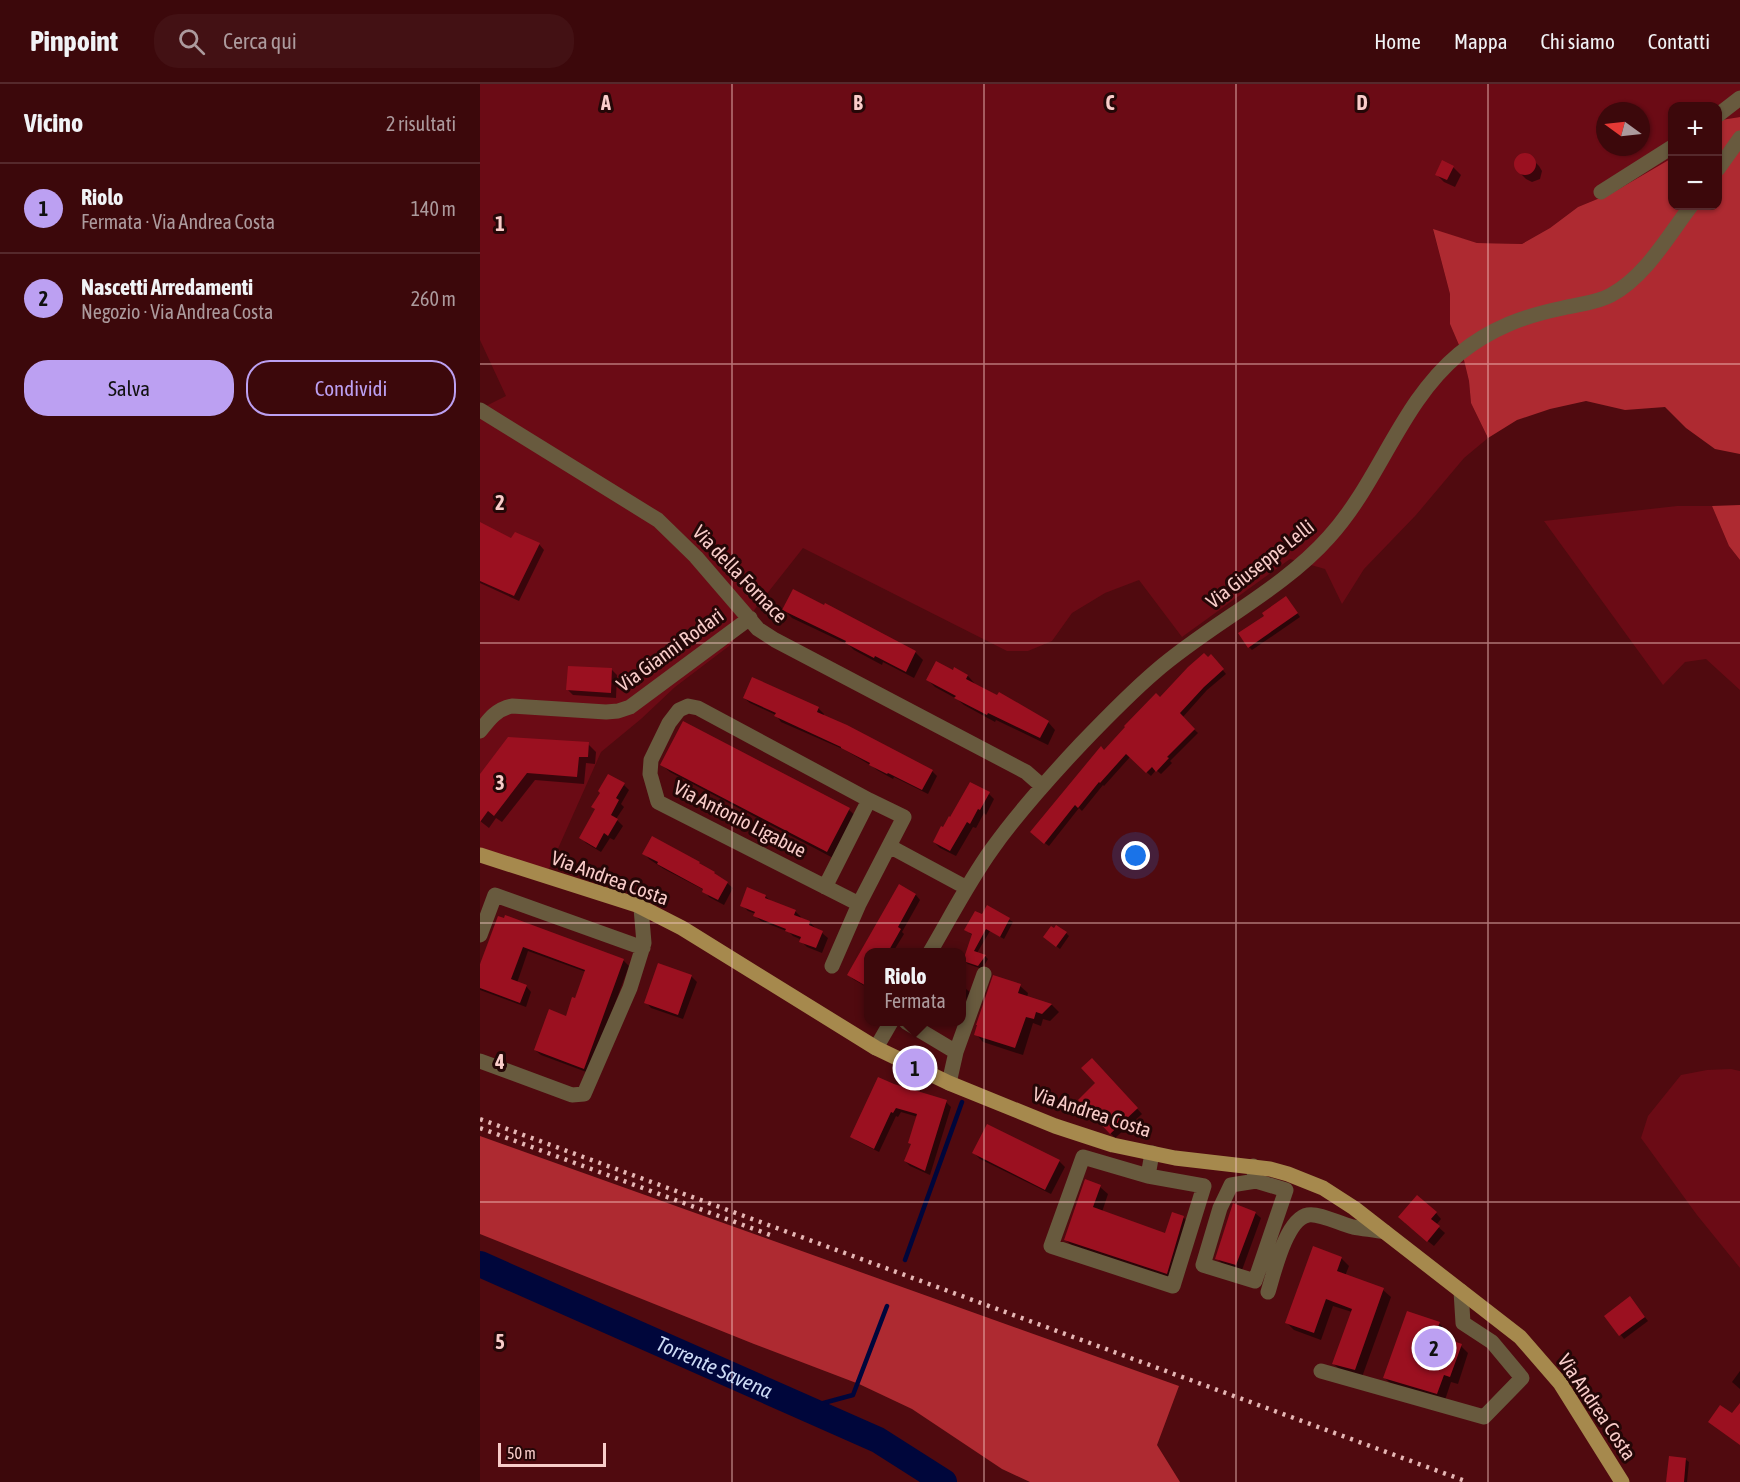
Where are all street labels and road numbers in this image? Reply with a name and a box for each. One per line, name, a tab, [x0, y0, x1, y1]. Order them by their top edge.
street label: Via Giuseppe Lelli	[1201, 514, 1318, 613]
street label: Via della Fornace	[688, 520, 792, 627]
street label: Via Gianni Rodari	[612, 603, 728, 696]
street label: Via Antonio Ligabue	[670, 775, 810, 862]
street label: Via Andrea Costa	[548, 846, 672, 909]
street label: Via Andrea Costa	[1030, 1082, 1154, 1141]
street label: Via Andrea Costa	[1553, 1349, 1641, 1464]

